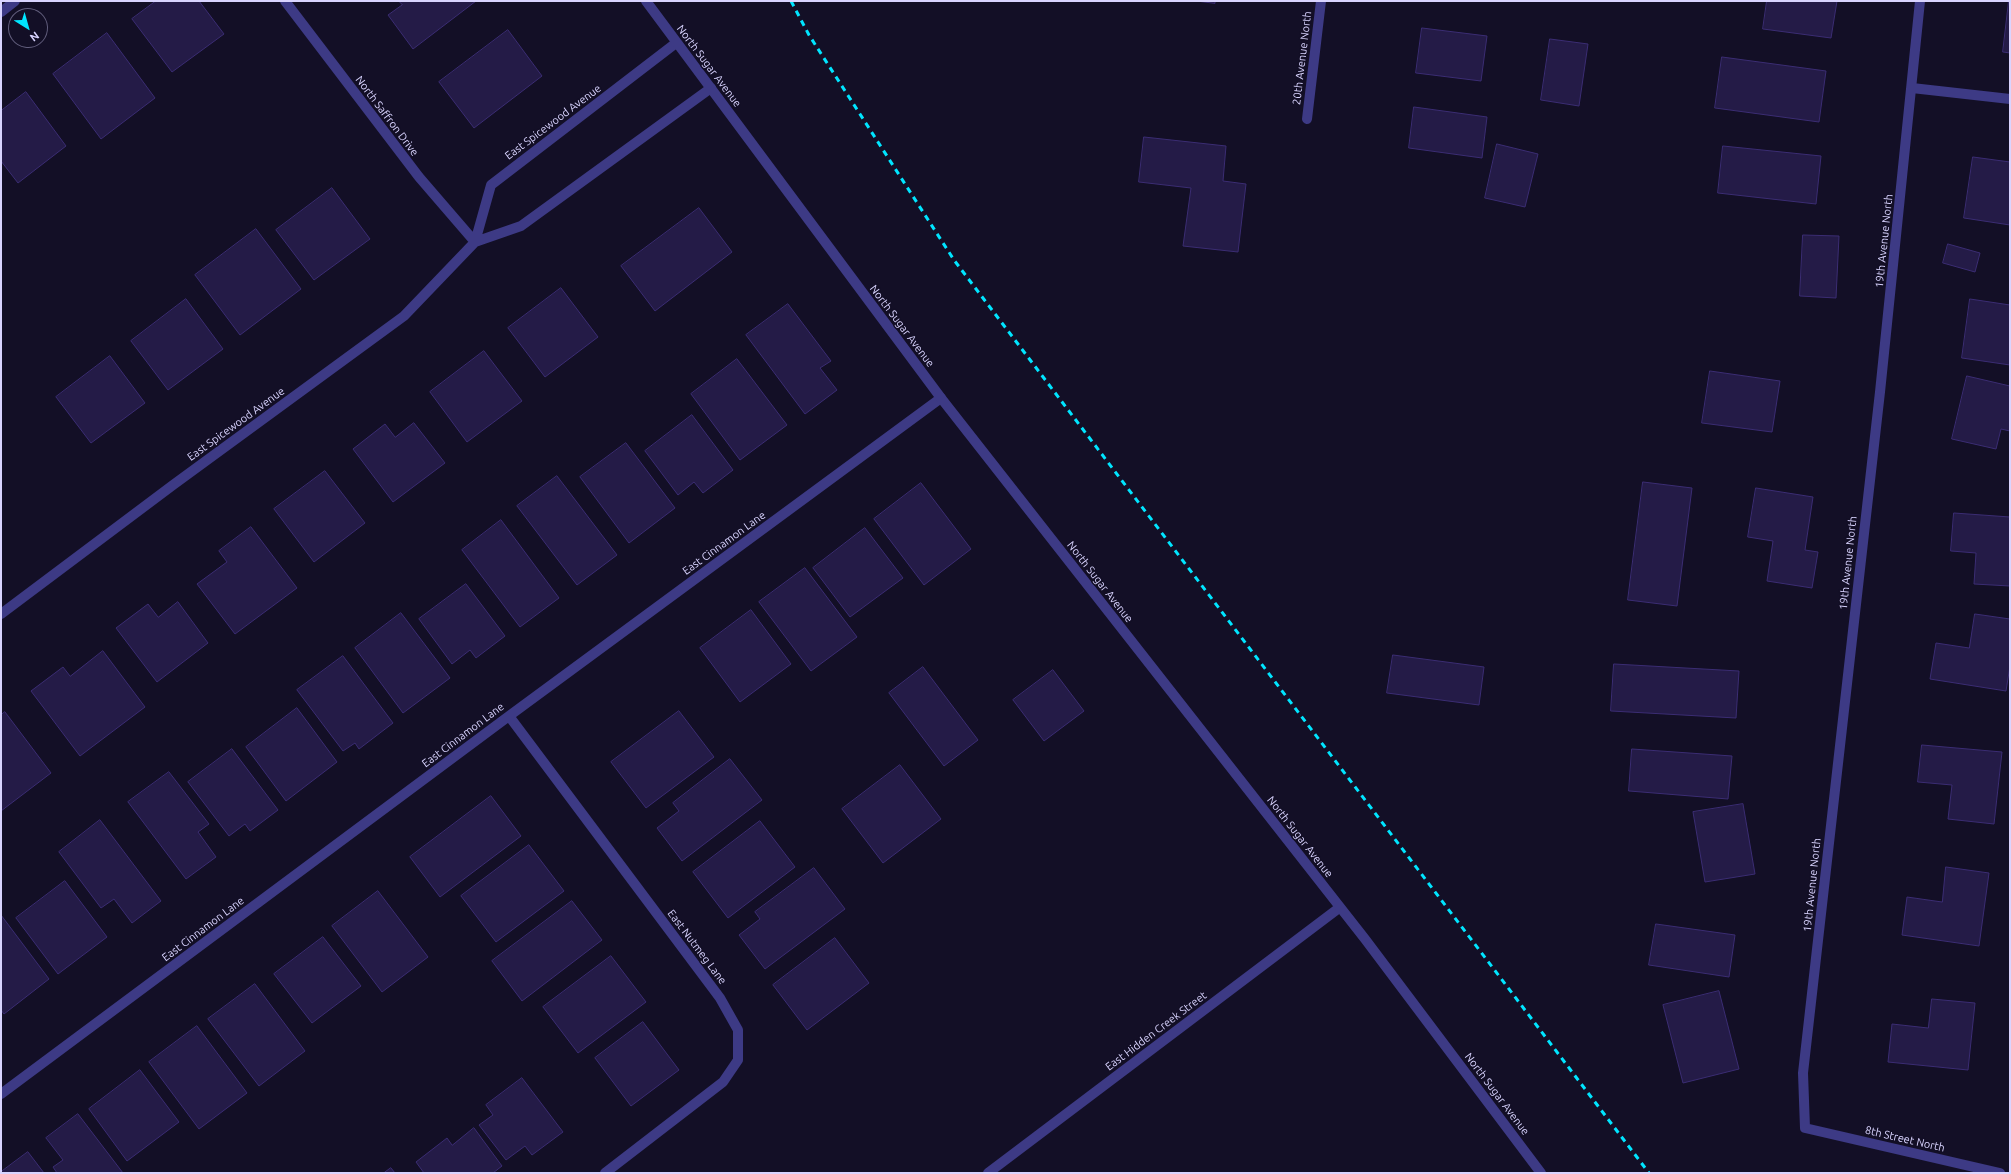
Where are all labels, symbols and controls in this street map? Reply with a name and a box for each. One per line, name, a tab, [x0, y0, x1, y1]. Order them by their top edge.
north arrow	[8, 8, 48, 48]
street label: 20th Avenue North	[1290, 10, 1314, 106]
street label: North Sugar Avenue	[674, 22, 744, 110]
text: N	[28, 30, 42, 44]
street label: North Saffron Drive	[353, 73, 421, 159]
street label: East Spicewood Avenue	[502, 82, 604, 162]
street label: 19th Avenue North	[1873, 193, 1895, 289]
street label: North Sugar Avenue	[867, 282, 937, 370]
street label: East Spicewood Avenue	[185, 384, 287, 464]
street label: East Cinnamon Lane	[680, 508, 768, 578]
street label: 19th Avenue North	[1837, 515, 1859, 611]
street label: North Sugar Avenue	[1064, 539, 1136, 625]
street label: East Cinnamon Lane	[419, 700, 507, 770]
street label: North Sugar Avenue	[1264, 794, 1336, 880]
street label: 19th Avenue North	[1801, 837, 1823, 933]
street label: East Cinnamon Lane	[159, 894, 247, 964]
street label: East Nutmeg Lane	[665, 907, 729, 987]
street label: East Hidden Creek Street	[1103, 989, 1209, 1073]
street label: North Sugar Avenue	[1462, 1050, 1532, 1138]
street label: 8th Street North	[1864, 1123, 1946, 1155]

